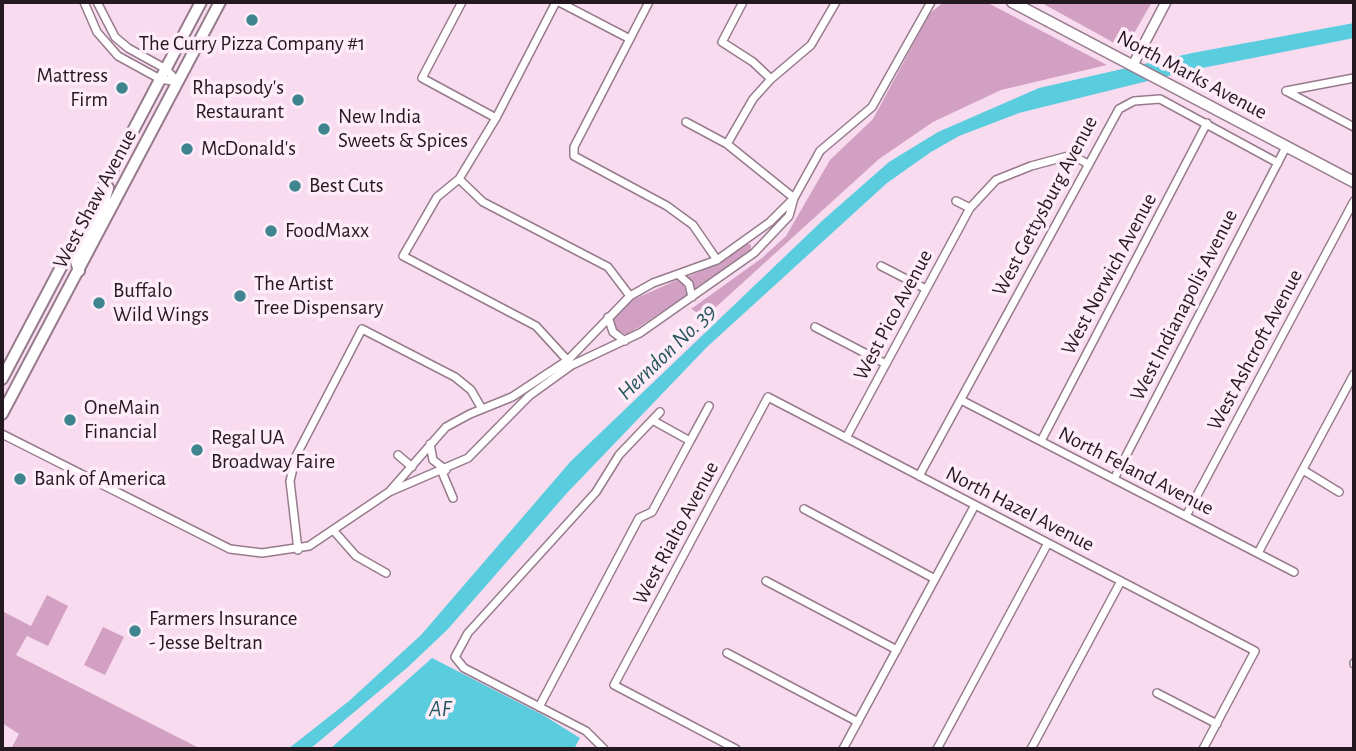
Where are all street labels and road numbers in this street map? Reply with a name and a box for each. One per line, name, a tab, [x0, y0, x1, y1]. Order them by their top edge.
street label: North Marks Avenue	[1113, 25, 1271, 125]
street label: West Gettysburg Avenue	[987, 112, 1103, 300]
street label: West Shaw Avenue	[48, 125, 142, 273]
street label: West Norwich Avenue	[1056, 189, 1162, 359]
street label: West Indianapolis Avenue	[1125, 205, 1243, 405]
street label: West Pico Avenue	[848, 245, 938, 385]
street label: West Ashcroft Avenue	[1202, 265, 1308, 435]
street label: North Feland Avenue	[1054, 421, 1218, 521]
street label: West Rialto Avenue	[628, 457, 724, 609]
street label: North Hazel Avenue	[941, 461, 1099, 557]

